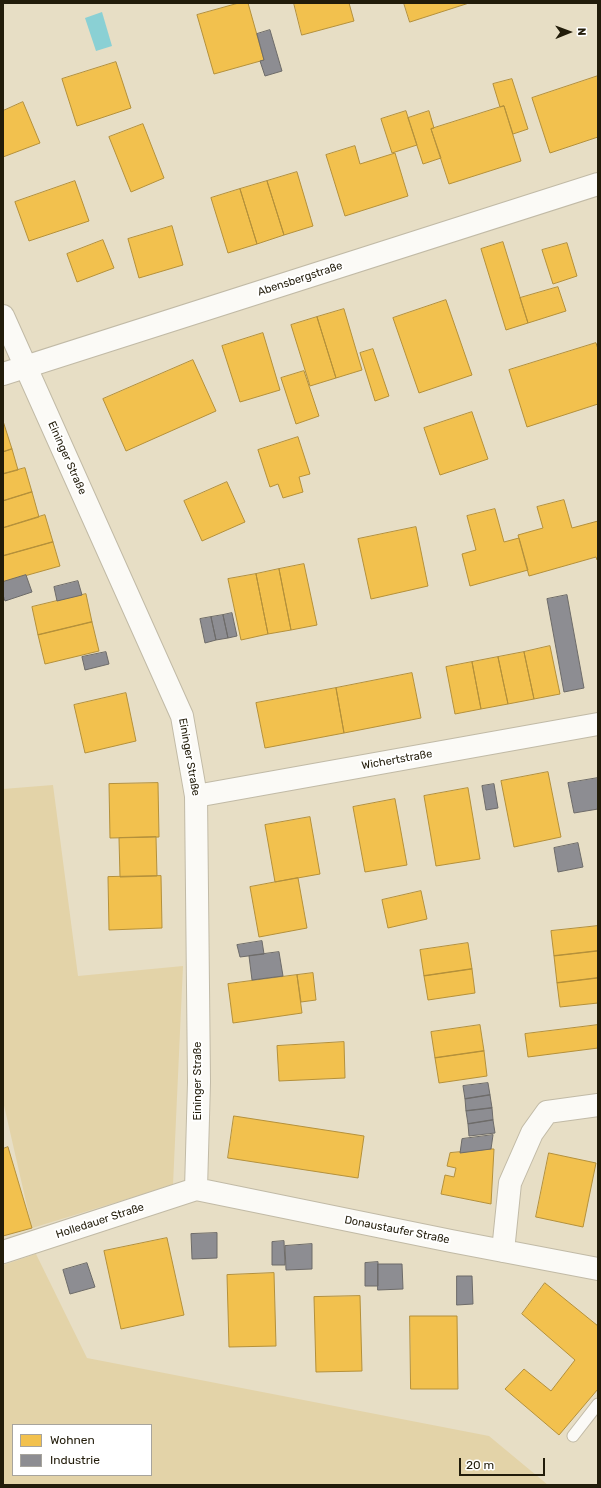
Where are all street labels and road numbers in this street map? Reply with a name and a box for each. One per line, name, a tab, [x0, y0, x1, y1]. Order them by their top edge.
street label: Abensbergstraße	[256, 259, 344, 299]
street label: Eininger Straße	[45, 419, 89, 497]
street label: Eininger Straße	[176, 717, 202, 797]
street label: Wichertstraße	[361, 747, 433, 773]
street label: Eininger Straße	[191, 1042, 205, 1120]
street label: Holledauer Straße	[54, 1201, 146, 1241]
street label: Donaustaufer Straße	[343, 1213, 451, 1247]

